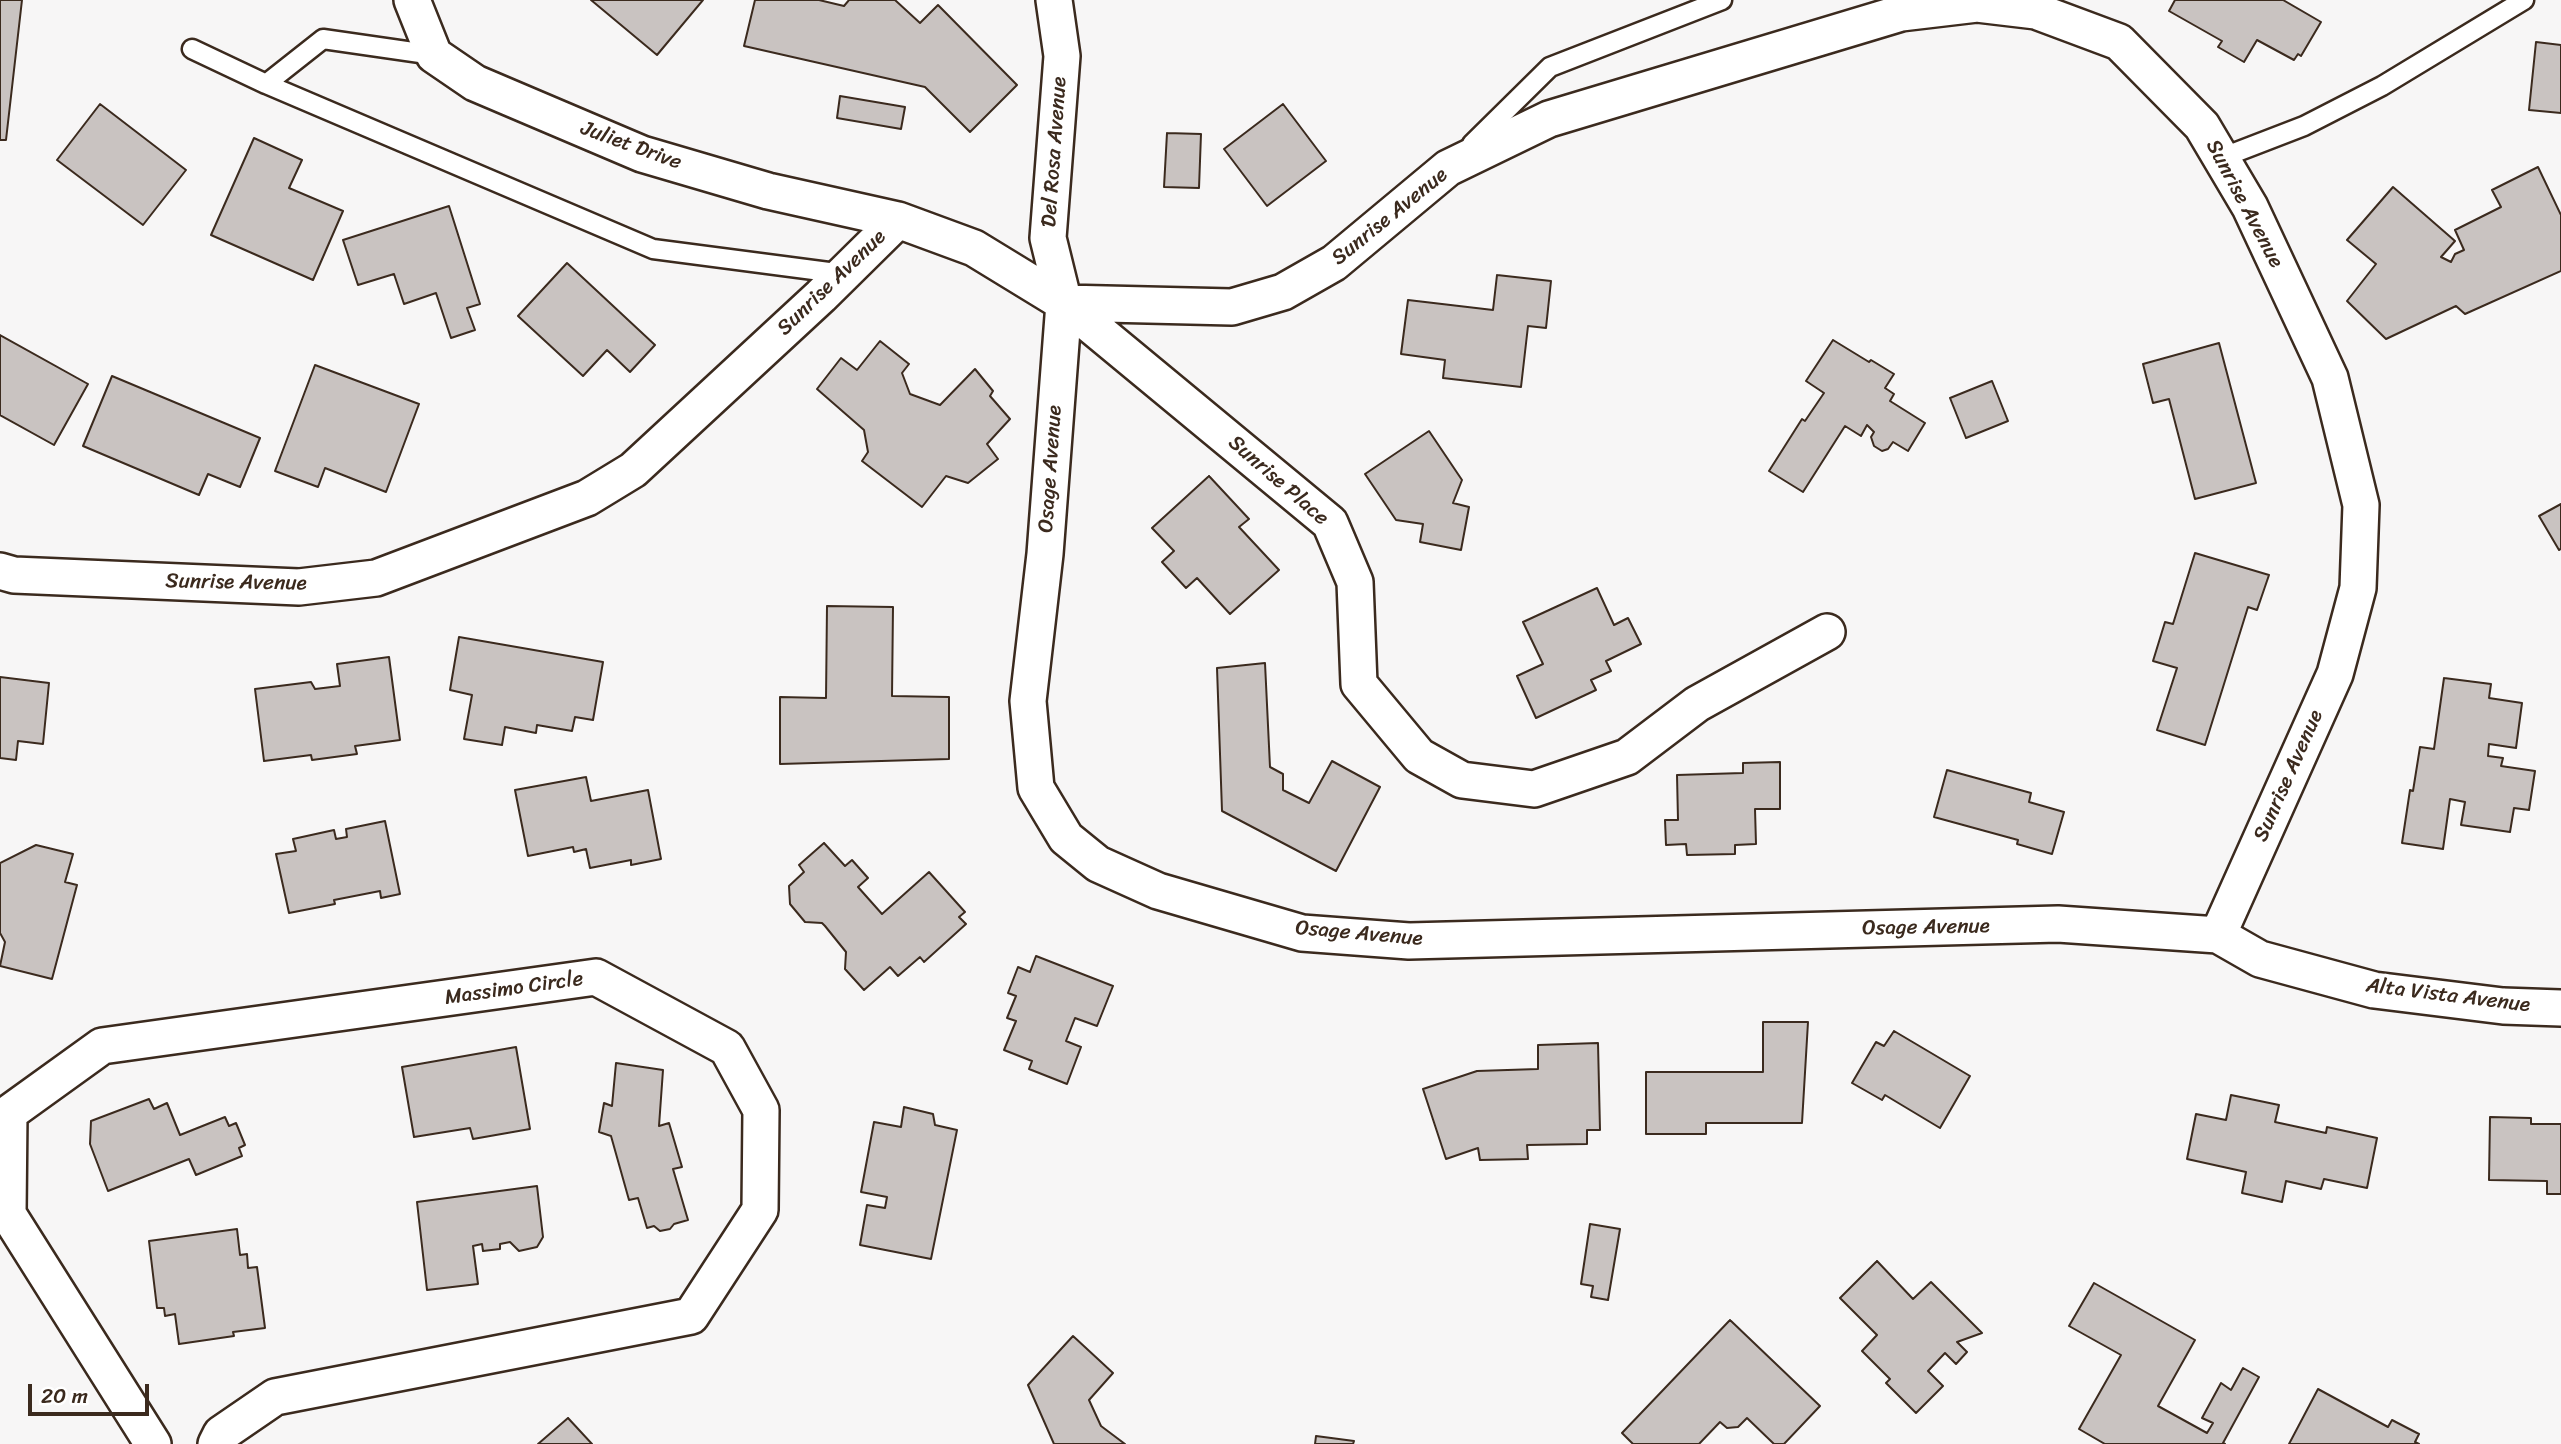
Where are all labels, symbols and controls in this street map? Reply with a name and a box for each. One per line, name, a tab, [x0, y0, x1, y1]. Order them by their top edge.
street label: Del Rosa Avenue	[1037, 76, 1073, 228]
street label: Juliet Drive	[577, 116, 685, 176]
street label: Sunrise Avenue	[2200, 136, 2288, 272]
street label: Sunrise Avenue	[1327, 163, 1453, 271]
street label: Sunrise Avenue	[772, 225, 892, 341]
street label: Osage Avenue	[1034, 404, 1068, 534]
street label: Sunrise Place	[1223, 431, 1333, 531]
street label: Sunrise Avenue	[165, 569, 307, 597]
street label: Sunrise Avenue	[2249, 706, 2329, 846]
street label: Osage Avenue	[1862, 914, 1990, 942]
street label: Osage Avenue	[1294, 916, 1424, 952]
street label: Massimo Circle	[443, 967, 585, 1011]
street label: Alta Vista Avenue	[2365, 973, 2531, 1019]
scale bar	[32, 1370, 152, 1414]
text: 20 m	[41, 1377, 88, 1415]

